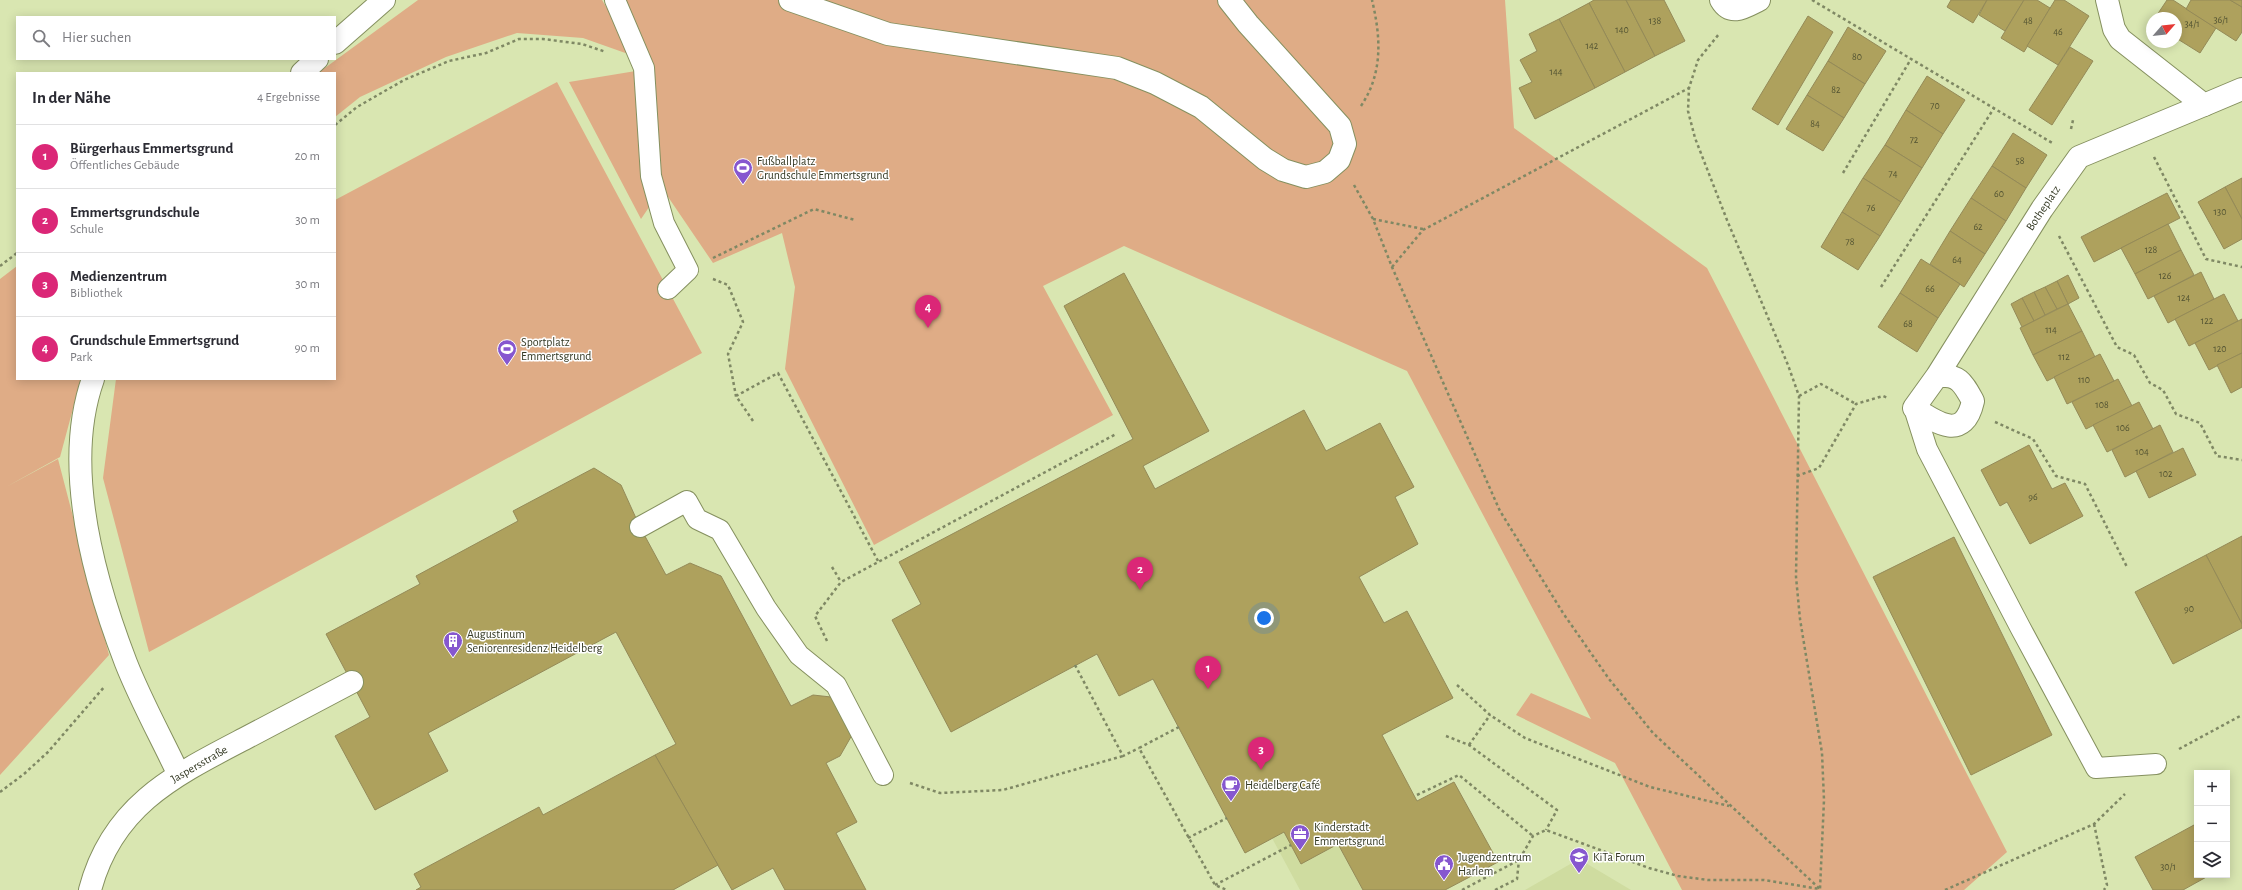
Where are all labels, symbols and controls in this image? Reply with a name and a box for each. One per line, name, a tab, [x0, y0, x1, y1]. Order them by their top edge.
north arrow	[2146, 12, 2182, 48]
house number: 36/1	[2213, 15, 2229, 25]
search box	[16, 16, 336, 60]
house number: 138	[1649, 16, 1661, 26]
house number: 48	[2023, 16, 2033, 26]
house number: 34/1	[2184, 19, 2200, 29]
house number: 140	[1615, 25, 1629, 35]
icon: search	[30, 27, 52, 49]
house number: 46	[2053, 27, 2063, 37]
text: Hier suchen	[62, 30, 132, 45]
house number: 142	[1586, 41, 1599, 51]
house number: 80	[1852, 52, 1862, 62]
house number: 144	[1549, 67, 1563, 77]
house number: 82	[1831, 85, 1841, 95]
text: In der Nähe	[32, 89, 111, 106]
text: 4 Ergebnisse	[257, 91, 320, 104]
house number: 70	[1930, 101, 1940, 111]
house number: 84	[1810, 119, 1820, 129]
house number: 72	[1910, 135, 1919, 145]
text: Bürgerhaus Emmertsgrund	[70, 141, 233, 156]
text: 1	[43, 150, 47, 163]
text: 20 m	[295, 150, 320, 163]
place label: Fußballplatz Grundschule Emmertsgrund	[757, 155, 889, 181]
house number: 58	[2016, 156, 2025, 166]
sports icon: Fußballplatz Grundschule Emmertsgrund	[732, 157, 754, 185]
text: Öffentliches Gebäude	[70, 159, 179, 172]
house number: 74	[1889, 169, 1898, 179]
street label: Botheplatz	[2024, 183, 2062, 233]
house number: 60	[1994, 189, 2004, 199]
house number: 76	[1867, 203, 1876, 213]
text: Emmertsgrundschule	[70, 205, 199, 220]
house number: 130	[2214, 207, 2226, 217]
text: 2	[42, 214, 48, 227]
text: 30 m	[295, 214, 320, 227]
house number: 62	[1973, 222, 1983, 232]
text: Schule	[70, 223, 103, 236]
house number: 78	[1846, 237, 1855, 247]
house number: 128	[2145, 245, 2158, 255]
house number: 64	[1952, 255, 1962, 265]
text: Medienzentrum	[70, 269, 167, 284]
house number: 126	[2159, 271, 2172, 281]
text: 3	[42, 278, 48, 291]
text: 30 m	[295, 278, 320, 291]
house number: 66	[1925, 284, 1935, 294]
text: Bibliothek	[70, 287, 122, 300]
house number: 124	[2178, 293, 2191, 303]
pin: 4	[915, 295, 941, 328]
house number: 122	[2201, 316, 2214, 326]
house number: 68	[1903, 319, 1913, 329]
house number: 114	[2045, 325, 2057, 335]
text: Grundschule Emmertsgrund	[70, 333, 239, 348]
place label: Sportplatz Emmertsgrund	[521, 336, 592, 362]
sports icon: Sportplatz Emmertsgrund	[496, 338, 518, 366]
text: 4	[42, 342, 48, 355]
text: 90 m	[294, 342, 320, 355]
house number: 120	[2213, 344, 2227, 354]
text: Park	[70, 351, 92, 364]
house number: 112	[2058, 352, 2070, 362]
house number: 110	[2078, 375, 2090, 385]
house number: 108	[2095, 400, 2109, 410]
house number: 106	[2116, 423, 2130, 433]
house number: 104	[2135, 447, 2149, 457]
house number: 102	[2159, 469, 2173, 479]
house number: 96	[2028, 492, 2038, 502]
pin: 2	[1127, 557, 1153, 590]
house number: 90	[2184, 604, 2194, 614]
your location	[1254, 608, 1274, 628]
place label: Augustinum Seniorenresidenz Heidelberg	[467, 628, 603, 654]
building icon: Augustinum Seniorenresidenz Heidelberg	[442, 630, 464, 658]
pin: 1	[1195, 656, 1221, 689]
pin: 3	[1248, 737, 1274, 770]
street label: Jaspersstraße	[169, 743, 229, 785]
map controls	[2194, 770, 2230, 878]
button: +	[2194, 770, 2230, 806]
cafe icon: Heidelberg Café	[1220, 774, 1242, 802]
place label: Heidelberg Café	[1245, 779, 1320, 791]
button: −	[2194, 806, 2230, 842]
place label: Kinderstadt Emmertsgrund	[1314, 821, 1385, 847]
office icon: Kinderstadt Emmertsgrund	[1289, 823, 1311, 851]
button: layers	[2194, 842, 2230, 878]
school or university icon: KiTa Forum	[1568, 846, 1590, 874]
place label: Jugendzentrum Harlem	[1458, 851, 1531, 877]
place label: KiTa Forum	[1593, 851, 1645, 863]
public building icon: Jugendzentrum Harlem	[1433, 853, 1455, 881]
house number: 30/1	[2160, 862, 2176, 872]

